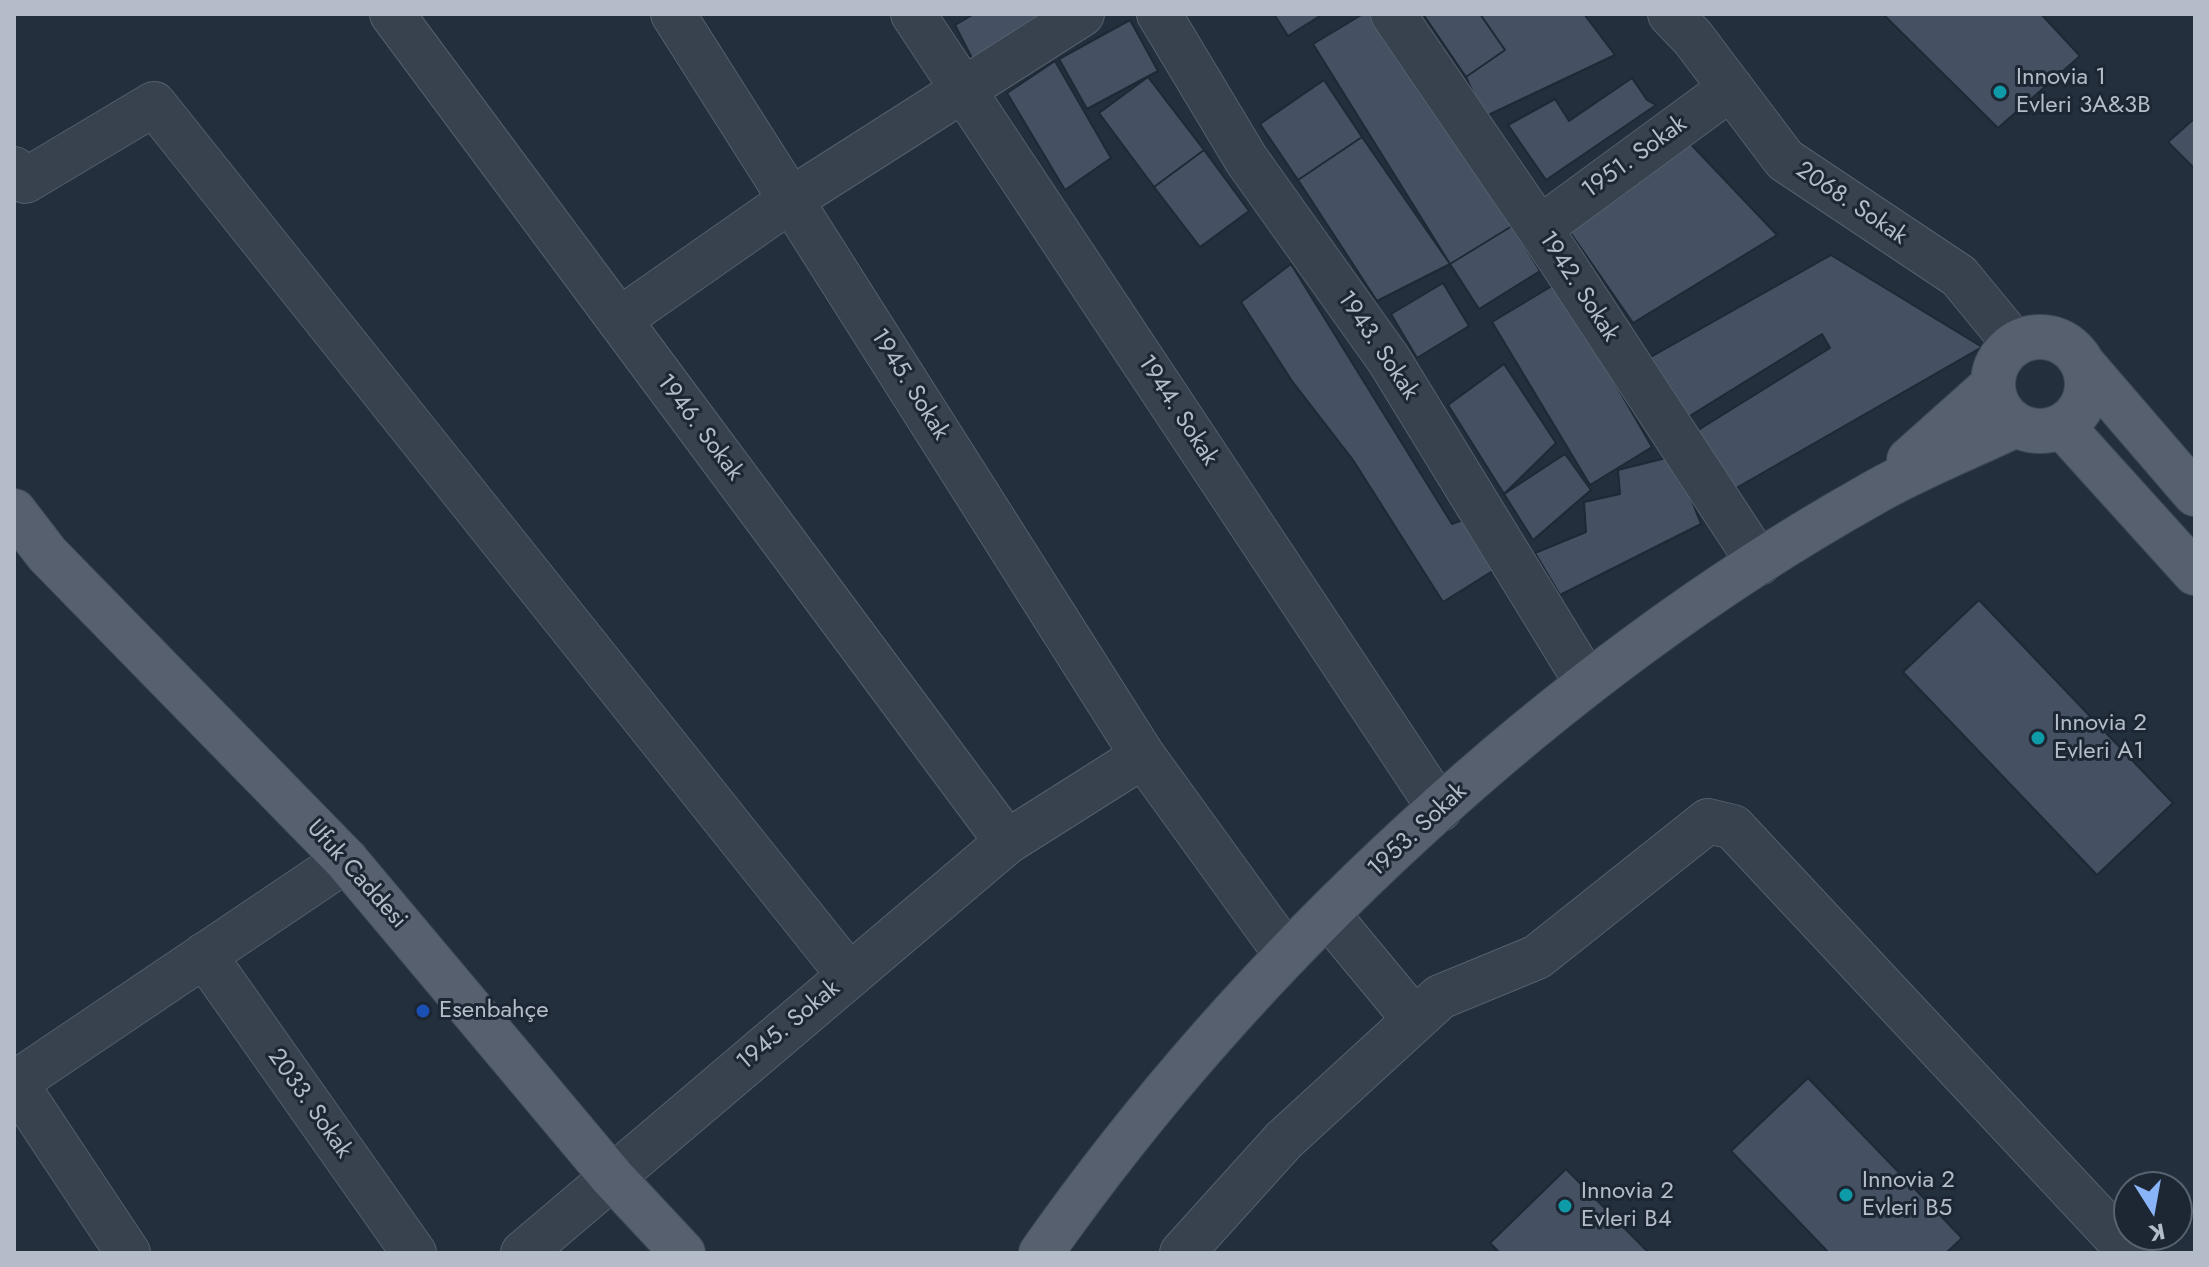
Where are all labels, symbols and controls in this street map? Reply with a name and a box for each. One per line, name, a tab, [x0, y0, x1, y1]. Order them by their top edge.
place label: Innovia 1 Evleri 3A&3B	[2016, 64, 2151, 120]
marker: Innovia 1 Evleri 3A&3B	[1991, 83, 2009, 101]
street label: 1951. Sokak	[1577, 110, 1693, 206]
street label: 2068. Sokak	[1790, 156, 1912, 252]
street label: 1942. Sokak	[1532, 226, 1624, 348]
street label: 1943. Sokak	[1330, 286, 1424, 406]
street label: 1945. Sokak	[864, 324, 954, 446]
street label: 1944. Sokak	[1131, 350, 1223, 472]
street label: 1946. Sokak	[650, 369, 748, 487]
place label: Innovia 2 Evleri A1	[2054, 710, 2147, 766]
marker: Innovia 2 Evleri A1	[2029, 729, 2047, 747]
street label: 1953. Sokak	[1363, 778, 1473, 884]
street label: Ufuk Caddesi	[300, 815, 412, 935]
street label: 1945. Sokak	[732, 975, 846, 1077]
place label: Esenbahçe	[439, 997, 548, 1025]
marker: Esenbahçe	[414, 1002, 432, 1020]
street label: 2033. Sokak	[261, 1044, 357, 1164]
place label: Innovia 2 Evleri B5	[1862, 1167, 1955, 1223]
north arrow	[2113, 1171, 2193, 1251]
place label: Innovia 2 Evleri B4	[1581, 1178, 1674, 1234]
marker: Innovia 2 Evleri B5	[1837, 1186, 1855, 1204]
marker: Innovia 2 Evleri B4	[1556, 1197, 1574, 1215]
text: K	[2147, 1215, 2168, 1250]

